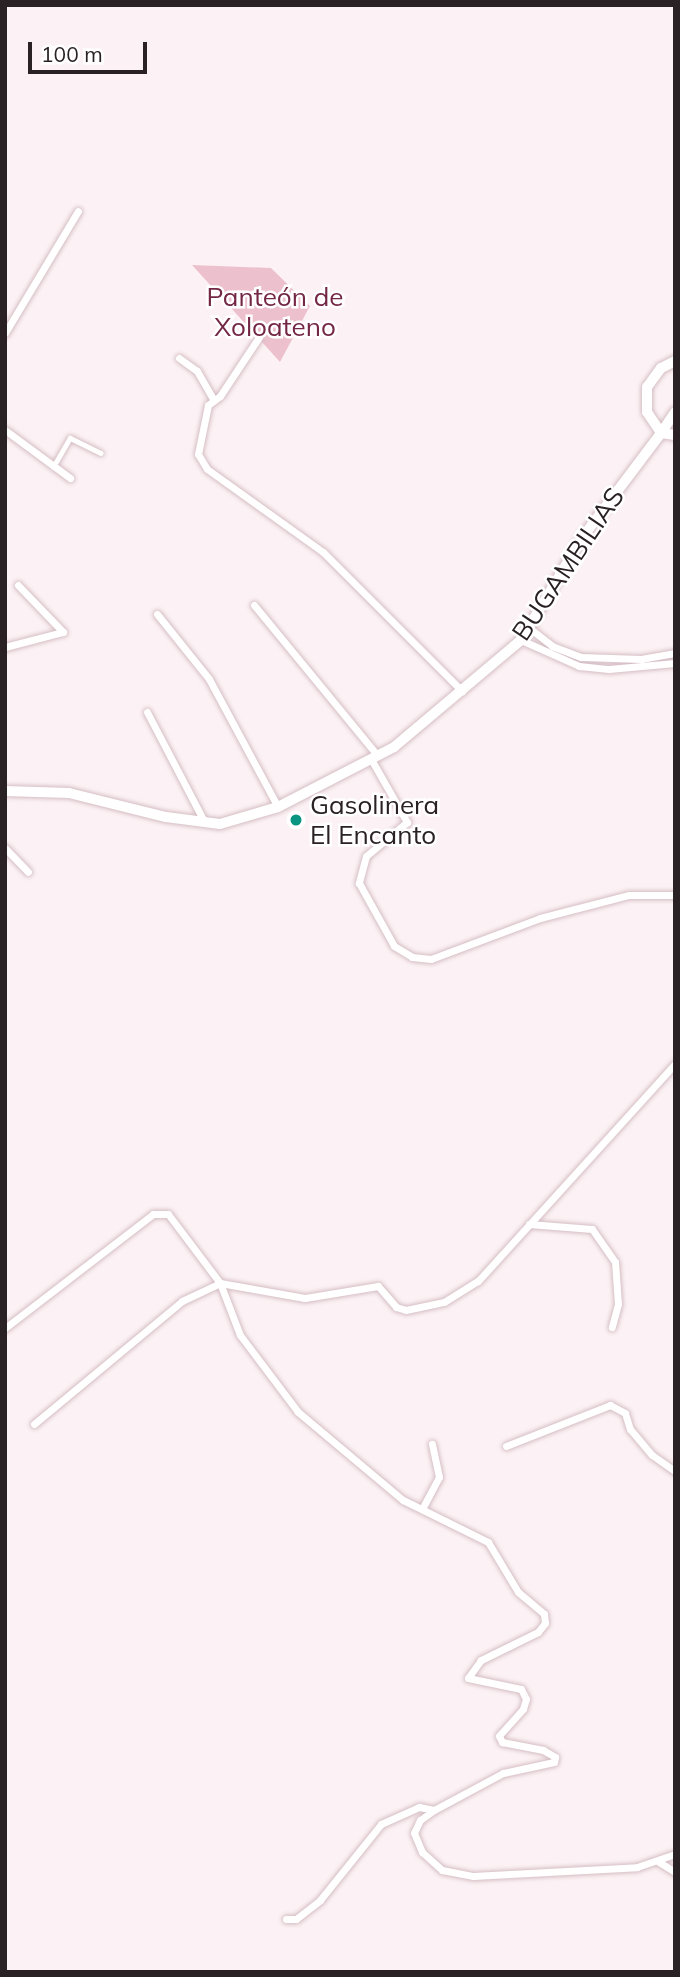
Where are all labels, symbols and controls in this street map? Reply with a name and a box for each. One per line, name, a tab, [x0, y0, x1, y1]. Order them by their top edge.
scale bar	[32, 28, 150, 72]
text: 100 m	[41, 41, 103, 67]
park label: Panteón de Xoloateno	[207, 281, 343, 342]
street label: BUGAMBILIAS	[505, 482, 631, 646]
place label: Gasolinera El Encanto	[310, 789, 439, 850]
marker: Gasolinera El Encanto	[288, 812, 304, 828]

